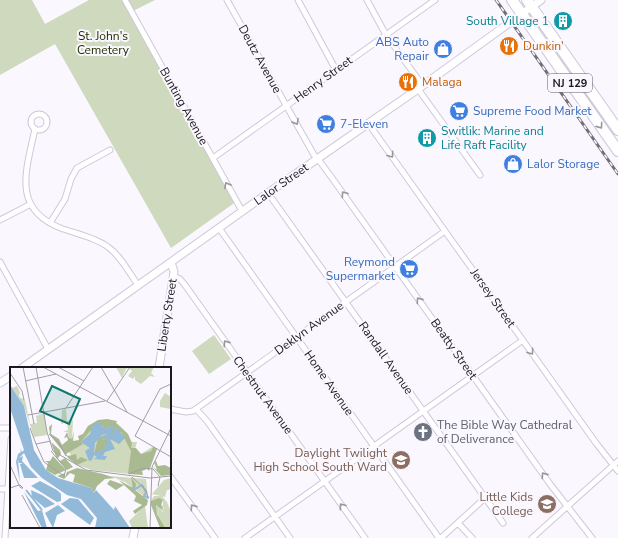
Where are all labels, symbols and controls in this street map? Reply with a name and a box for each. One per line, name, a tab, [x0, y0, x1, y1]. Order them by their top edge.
building icon: South Village 1	[552, 10, 574, 32]
place label: South Village 1	[466, 13, 549, 29]
street label: Deutz Avenue	[235, 22, 285, 96]
park label: St. John's Cemetery	[77, 28, 130, 58]
place label: ABS Auto Repair	[375, 34, 430, 64]
restaurant icon: Dunkin'	[498, 35, 520, 57]
shop icon: ABS Auto Repair	[432, 38, 454, 60]
place label: Dunkin'	[523, 38, 564, 54]
street label: Henry Street	[290, 52, 356, 106]
street label: Bunting Avenue	[156, 64, 212, 148]
restaurant icon: Malaga	[397, 71, 419, 93]
place label: Malaga	[422, 74, 462, 90]
road number: NJ 129	[548, 74, 592, 92]
supermarket icon: Supreme Food Market	[448, 100, 470, 122]
place label: Supreme Food Market	[473, 103, 592, 119]
supermarket icon: 7-Eleven	[315, 113, 337, 135]
place label: 7-Eleven	[340, 116, 388, 132]
one-way arrow	[291, 118, 298, 125]
one-way arrow	[595, 122, 603, 129]
place label: Switlik: Marine and Life Raft Facility	[441, 123, 544, 153]
building icon: Switlik: Marine and Life Raft Facility	[416, 127, 438, 149]
one-way arrow	[386, 151, 394, 158]
shop icon: Lalor Storage	[502, 153, 524, 175]
place label: Lalor Storage	[527, 156, 600, 172]
street label: Lalor Street	[251, 159, 312, 209]
one-way arrow	[225, 181, 232, 189]
one-way arrow	[342, 192, 349, 199]
place label: Reymond Supermarket	[326, 254, 396, 284]
supermarket icon: Reymond Supermarket	[398, 258, 420, 280]
street label: Jersey Street	[466, 264, 520, 331]
street label: Liberty Street	[153, 277, 181, 353]
street label: Deklyn Avenue	[271, 298, 347, 358]
one-way arrow	[417, 298, 424, 305]
street label: Beatty Street	[427, 315, 481, 383]
street label: Randall Avenue	[355, 318, 417, 398]
one-way arrow	[224, 341, 231, 348]
street label: Home Avenue	[301, 347, 357, 419]
one-way arrow	[527, 348, 534, 355]
street label: Chestnut Avenue	[229, 353, 297, 437]
inset map	[10, 367, 171, 528]
place label: The Bible Way Cathedral of Deliverance	[437, 417, 573, 447]
church icon: The Bible Way Cathedral of Deliverance	[412, 421, 434, 443]
place label: Daylight Twilight High School South Ward	[253, 445, 388, 475]
school or university icon: Daylight Twilight High School South Ward	[390, 449, 412, 471]
one-way arrow	[541, 472, 548, 479]
place label: Little Kids College	[479, 489, 533, 519]
school or university icon: Little Kids College	[536, 493, 558, 515]
one-way arrow	[191, 504, 198, 511]
one-way arrow	[340, 504, 347, 511]

